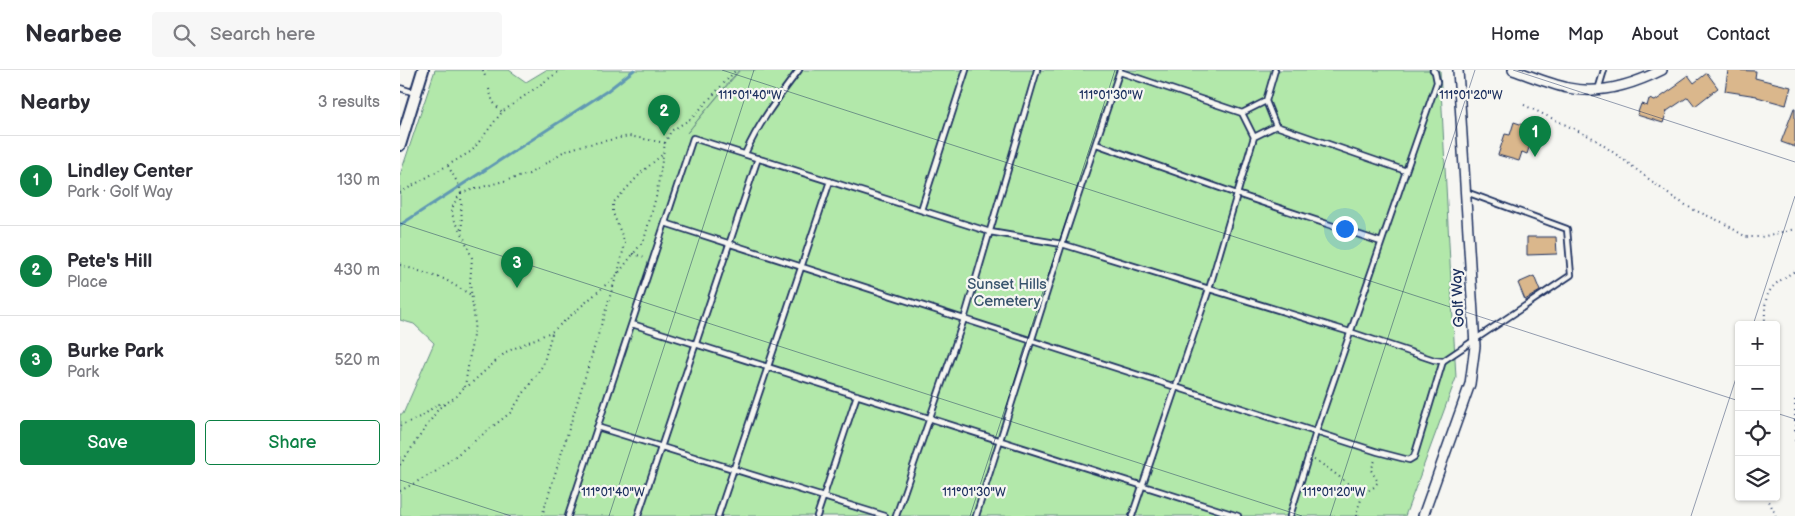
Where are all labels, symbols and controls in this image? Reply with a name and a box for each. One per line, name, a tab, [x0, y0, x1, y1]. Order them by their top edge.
search box	[152, 12, 502, 57]
text: Nearbee	[25, 20, 122, 49]
icon: search	[170, 21, 198, 49]
text: Search here	[210, 23, 315, 46]
text: Home	[1491, 24, 1540, 45]
text: Map	[1568, 24, 1604, 45]
text: About	[1632, 24, 1679, 45]
text: Contact	[1707, 24, 1770, 45]
text: 111°01'40"W	[718, 88, 782, 103]
text: 111°01'30"W	[1079, 88, 1143, 103]
text: 111°01'20"W	[1439, 88, 1503, 103]
text: Nearby	[20, 90, 90, 115]
text: 3 results	[318, 93, 380, 112]
pin: 2	[648, 95, 680, 136]
pin: 1	[1519, 116, 1551, 157]
text: Lindley Center	[67, 160, 193, 183]
text: 1	[33, 171, 39, 190]
text: 130 m	[337, 171, 380, 190]
text: Park · Golf Way	[67, 183, 173, 202]
your location	[1332, 216, 1358, 242]
pin: 3	[501, 247, 533, 288]
text: Pete's Hill	[67, 250, 152, 273]
text: 2	[31, 261, 41, 280]
text: 430 m	[333, 261, 380, 280]
street label: Golf Way	[1447, 268, 1469, 328]
text: Place	[67, 273, 108, 292]
park label: Sunset Hills Cemetery	[967, 275, 1047, 311]
map controls	[1735, 321, 1780, 501]
button: +	[1735, 321, 1780, 366]
text: Burke Park	[67, 340, 164, 363]
text: 3	[31, 351, 41, 370]
text: 520 m	[334, 351, 380, 370]
text: Park	[67, 363, 99, 382]
button: −	[1735, 366, 1780, 411]
button: locate	[1735, 411, 1780, 456]
button: Save	[20, 420, 195, 465]
button: Share	[205, 420, 380, 465]
button: layers	[1735, 456, 1780, 501]
text: 111°01'40"W	[581, 485, 645, 500]
text: 111°01'30"W	[942, 485, 1006, 500]
text: 111°01'20"W	[1302, 485, 1366, 500]

